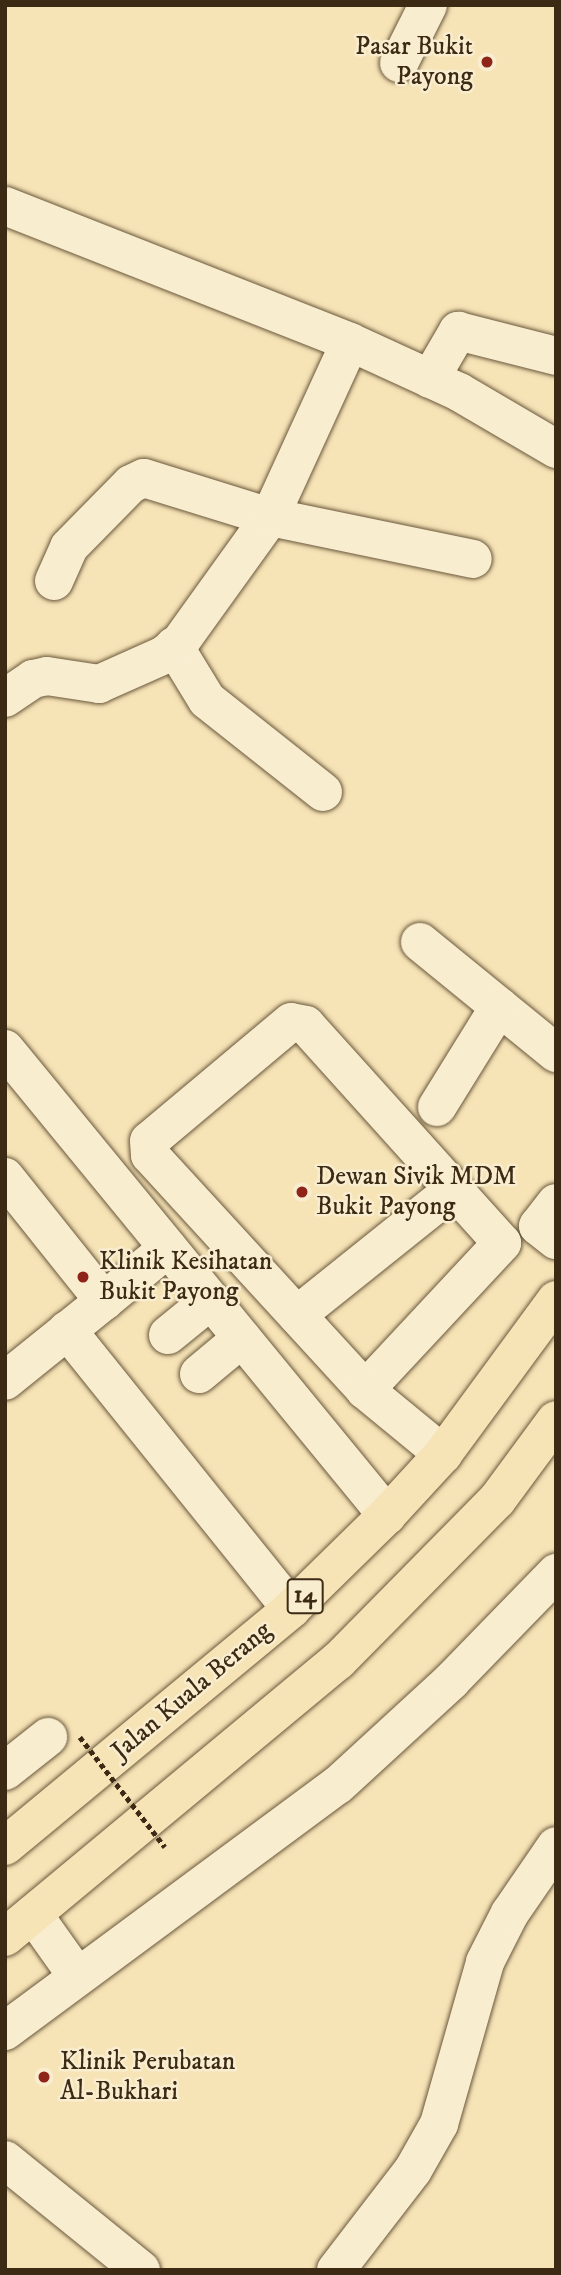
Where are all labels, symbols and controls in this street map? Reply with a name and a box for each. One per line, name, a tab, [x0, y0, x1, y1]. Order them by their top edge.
place label: Pasar Bukit Payong	[355, 31, 473, 92]
marker: Pasar Bukit Payong	[479, 54, 495, 70]
place label: Dewan Sivik MDM Bukit Payong	[316, 1161, 516, 1222]
marker: Dewan Sivik MDM Bukit Payong	[294, 1184, 310, 1200]
place label: Klinik Kesihatan Bukit Payong	[99, 1246, 272, 1308]
marker: Klinik Kesihatan Bukit Payong	[73, 1267, 93, 1287]
road number: 14	[286, 1576, 324, 1616]
street label: Jalan Kuala Berang	[106, 1615, 278, 1767]
place label: Klinik Perubatan Al-Bukhari	[60, 2046, 235, 2108]
marker: Klinik Perubatan Al-Bukhari	[34, 2067, 54, 2087]

